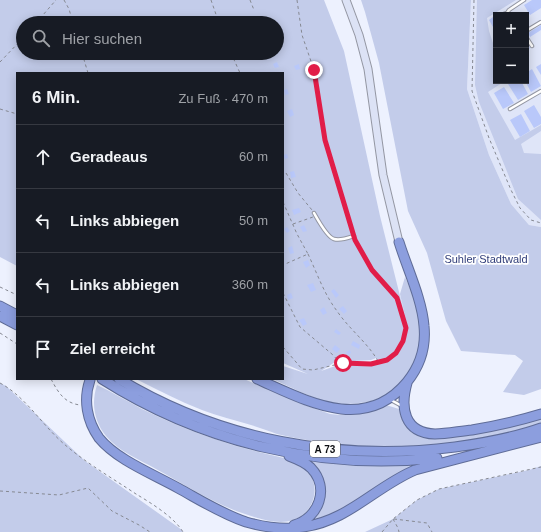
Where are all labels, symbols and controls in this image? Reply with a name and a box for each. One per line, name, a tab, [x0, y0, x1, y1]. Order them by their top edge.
map controls	[493, 12, 529, 84]
button: +	[493, 12, 529, 48]
search box	[16, 16, 284, 60]
icon: search	[30, 27, 52, 49]
text: Hier suchen	[62, 30, 142, 47]
button: −	[493, 48, 529, 84]
route end	[305, 61, 323, 79]
text: 6 Min.	[32, 88, 80, 107]
text: Zu Fuß · 470 m	[178, 91, 268, 106]
icon: ahead	[32, 146, 54, 168]
text: Geradeaus	[70, 148, 148, 165]
text: 60 m	[239, 149, 268, 164]
icon: left	[32, 210, 54, 232]
text: Links abbiegen	[70, 212, 179, 229]
text: 50 m	[239, 213, 268, 228]
park label: Suhler Stadtwald	[444, 253, 528, 265]
icon: left	[32, 274, 54, 296]
text: Links abbiegen	[70, 276, 179, 293]
text: 360 m	[232, 277, 268, 292]
icon: arrive	[32, 338, 54, 360]
text: Ziel erreicht	[70, 340, 155, 357]
route start	[334, 354, 352, 372]
road number: A 73	[310, 441, 340, 457]

